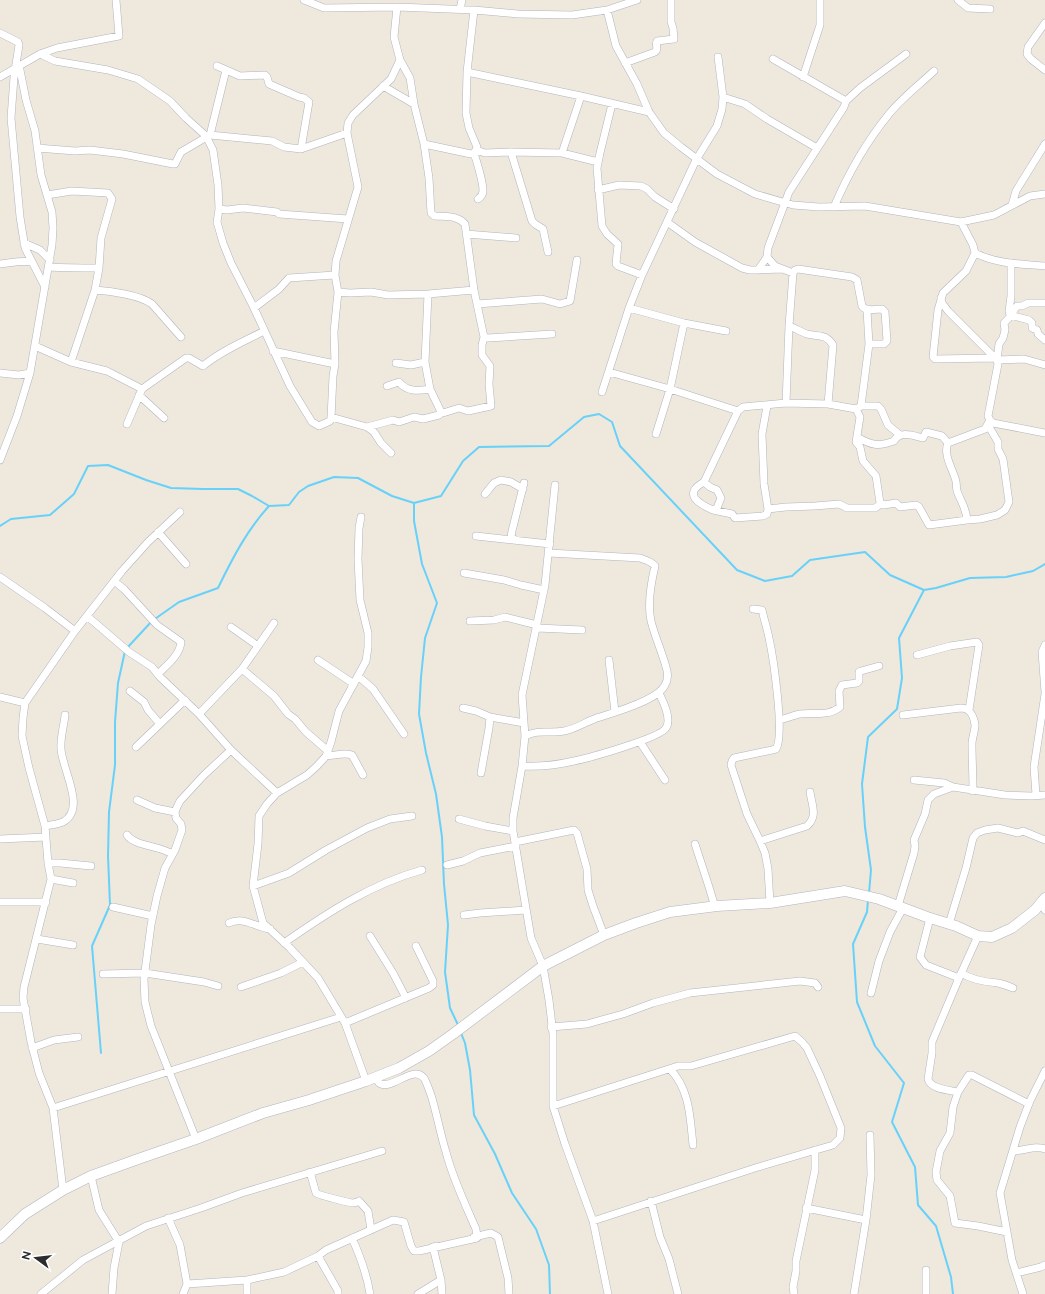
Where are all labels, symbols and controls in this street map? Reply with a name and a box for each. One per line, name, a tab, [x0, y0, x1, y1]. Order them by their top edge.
north arrow	[16, 1238, 56, 1278]
text: N	[19, 1250, 34, 1261]

